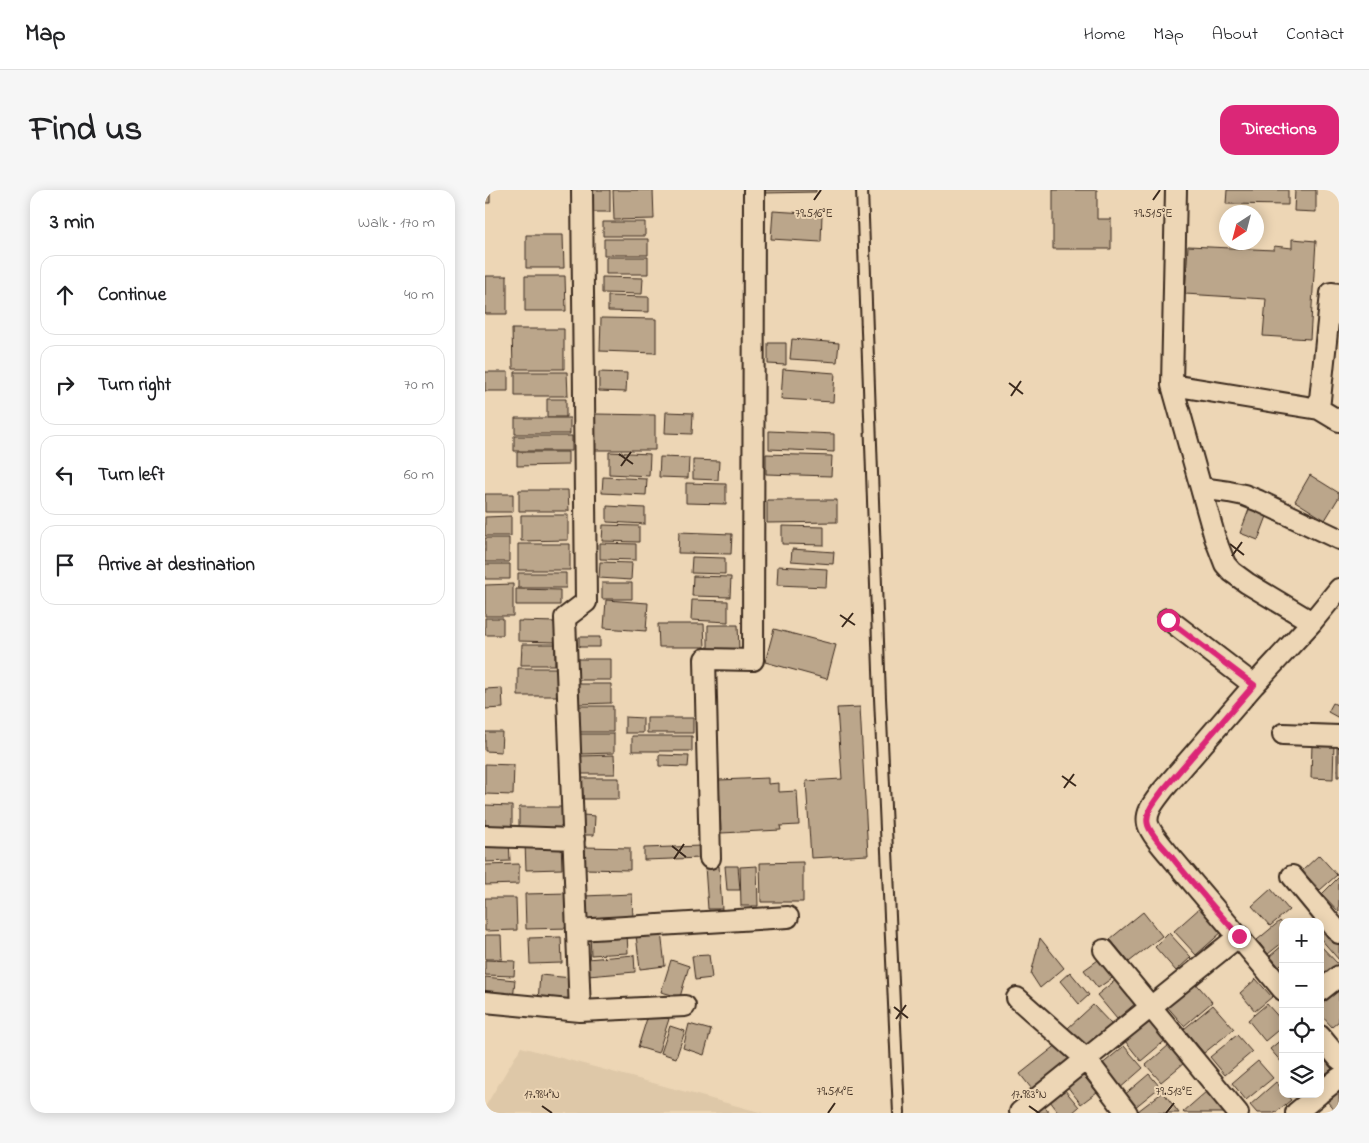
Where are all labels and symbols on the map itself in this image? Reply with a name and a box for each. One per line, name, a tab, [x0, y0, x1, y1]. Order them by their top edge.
text: 79.516°E	[795, 205, 833, 223]
text: 79.515°E	[1133, 205, 1173, 223]
north arrow	[1219, 205, 1264, 250]
route start	[1157, 609, 1180, 632]
route end	[1228, 925, 1251, 948]
text: 79.514°E	[816, 1083, 854, 1101]
text: 79.513°E	[1155, 1083, 1193, 1101]
text: 17.984°N	[524, 1086, 560, 1104]
text: 17.983°N	[1011, 1086, 1047, 1104]

